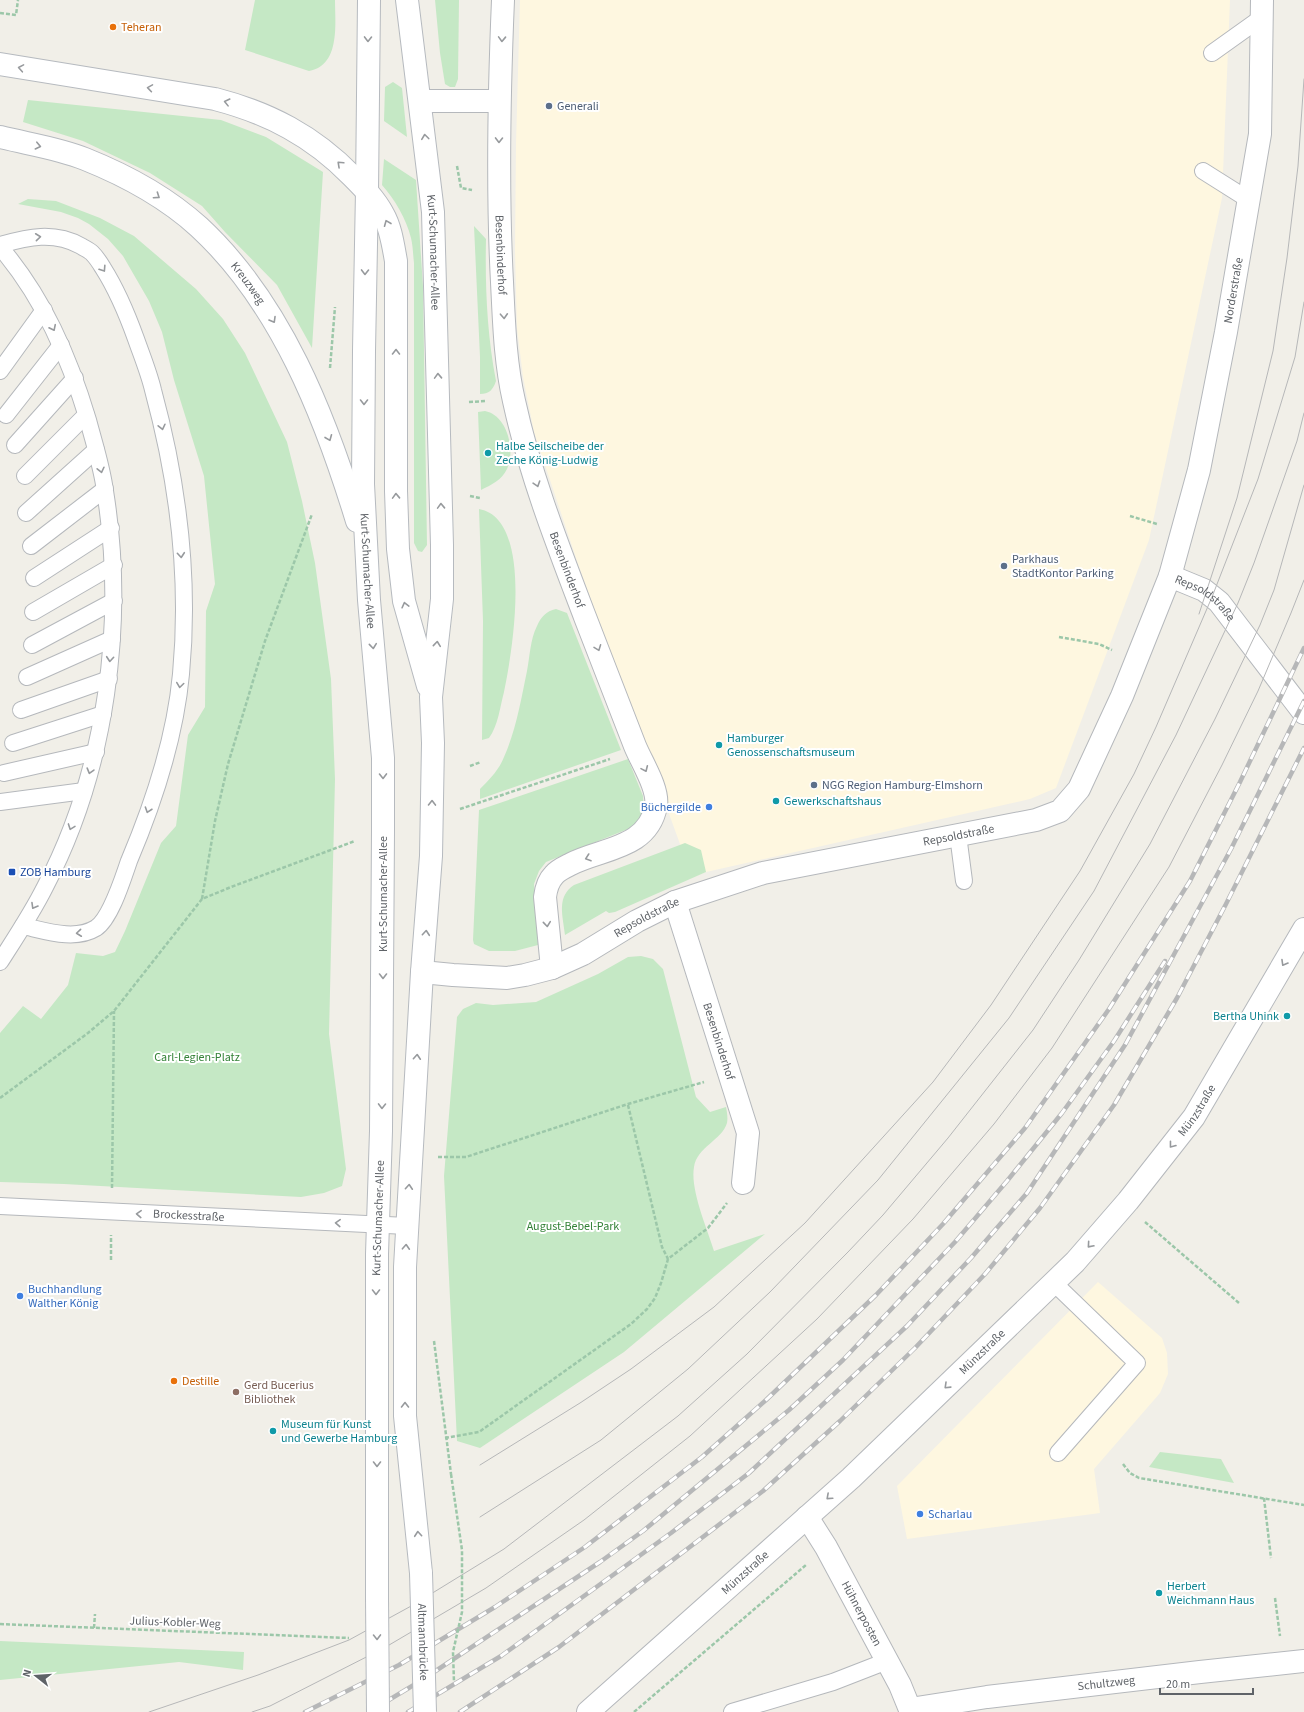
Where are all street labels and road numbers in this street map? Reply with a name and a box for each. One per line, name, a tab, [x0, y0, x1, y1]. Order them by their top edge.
street label: Kurt-Schumacher-Allee	[422, 194, 444, 311]
street label: Besenbinderhof	[491, 215, 511, 296]
street label: Norderstraße	[1220, 256, 1248, 325]
street label: Kreuzweg	[226, 258, 269, 308]
street label: Kurt-Schumacher-Allee	[356, 513, 380, 629]
street label: Besenbinderhof	[545, 530, 589, 611]
street label: Repsoldstraße	[1172, 571, 1239, 625]
street label: Repsoldstraße	[922, 820, 996, 851]
street label: Kurt-Schumacher-Allee	[375, 836, 392, 952]
street label: Repsoldstraße	[611, 893, 682, 942]
street label: Besenbinderhof	[698, 1001, 739, 1083]
street label: Münzstraße	[1174, 1081, 1220, 1140]
street label: Kurt-Schumacher-Allee	[368, 1160, 389, 1276]
street label: Brockesstraße	[153, 1206, 225, 1226]
street label: Münzstraße	[955, 1326, 1009, 1379]
street label: Münzstraße	[718, 1547, 773, 1599]
street label: Hühnerposten	[837, 1578, 886, 1650]
street label: Altmannbrücke	[413, 1603, 432, 1681]
street label: Julius-Kobler-Weg	[129, 1612, 221, 1633]
street label: Schultzweg	[1077, 1672, 1136, 1695]

